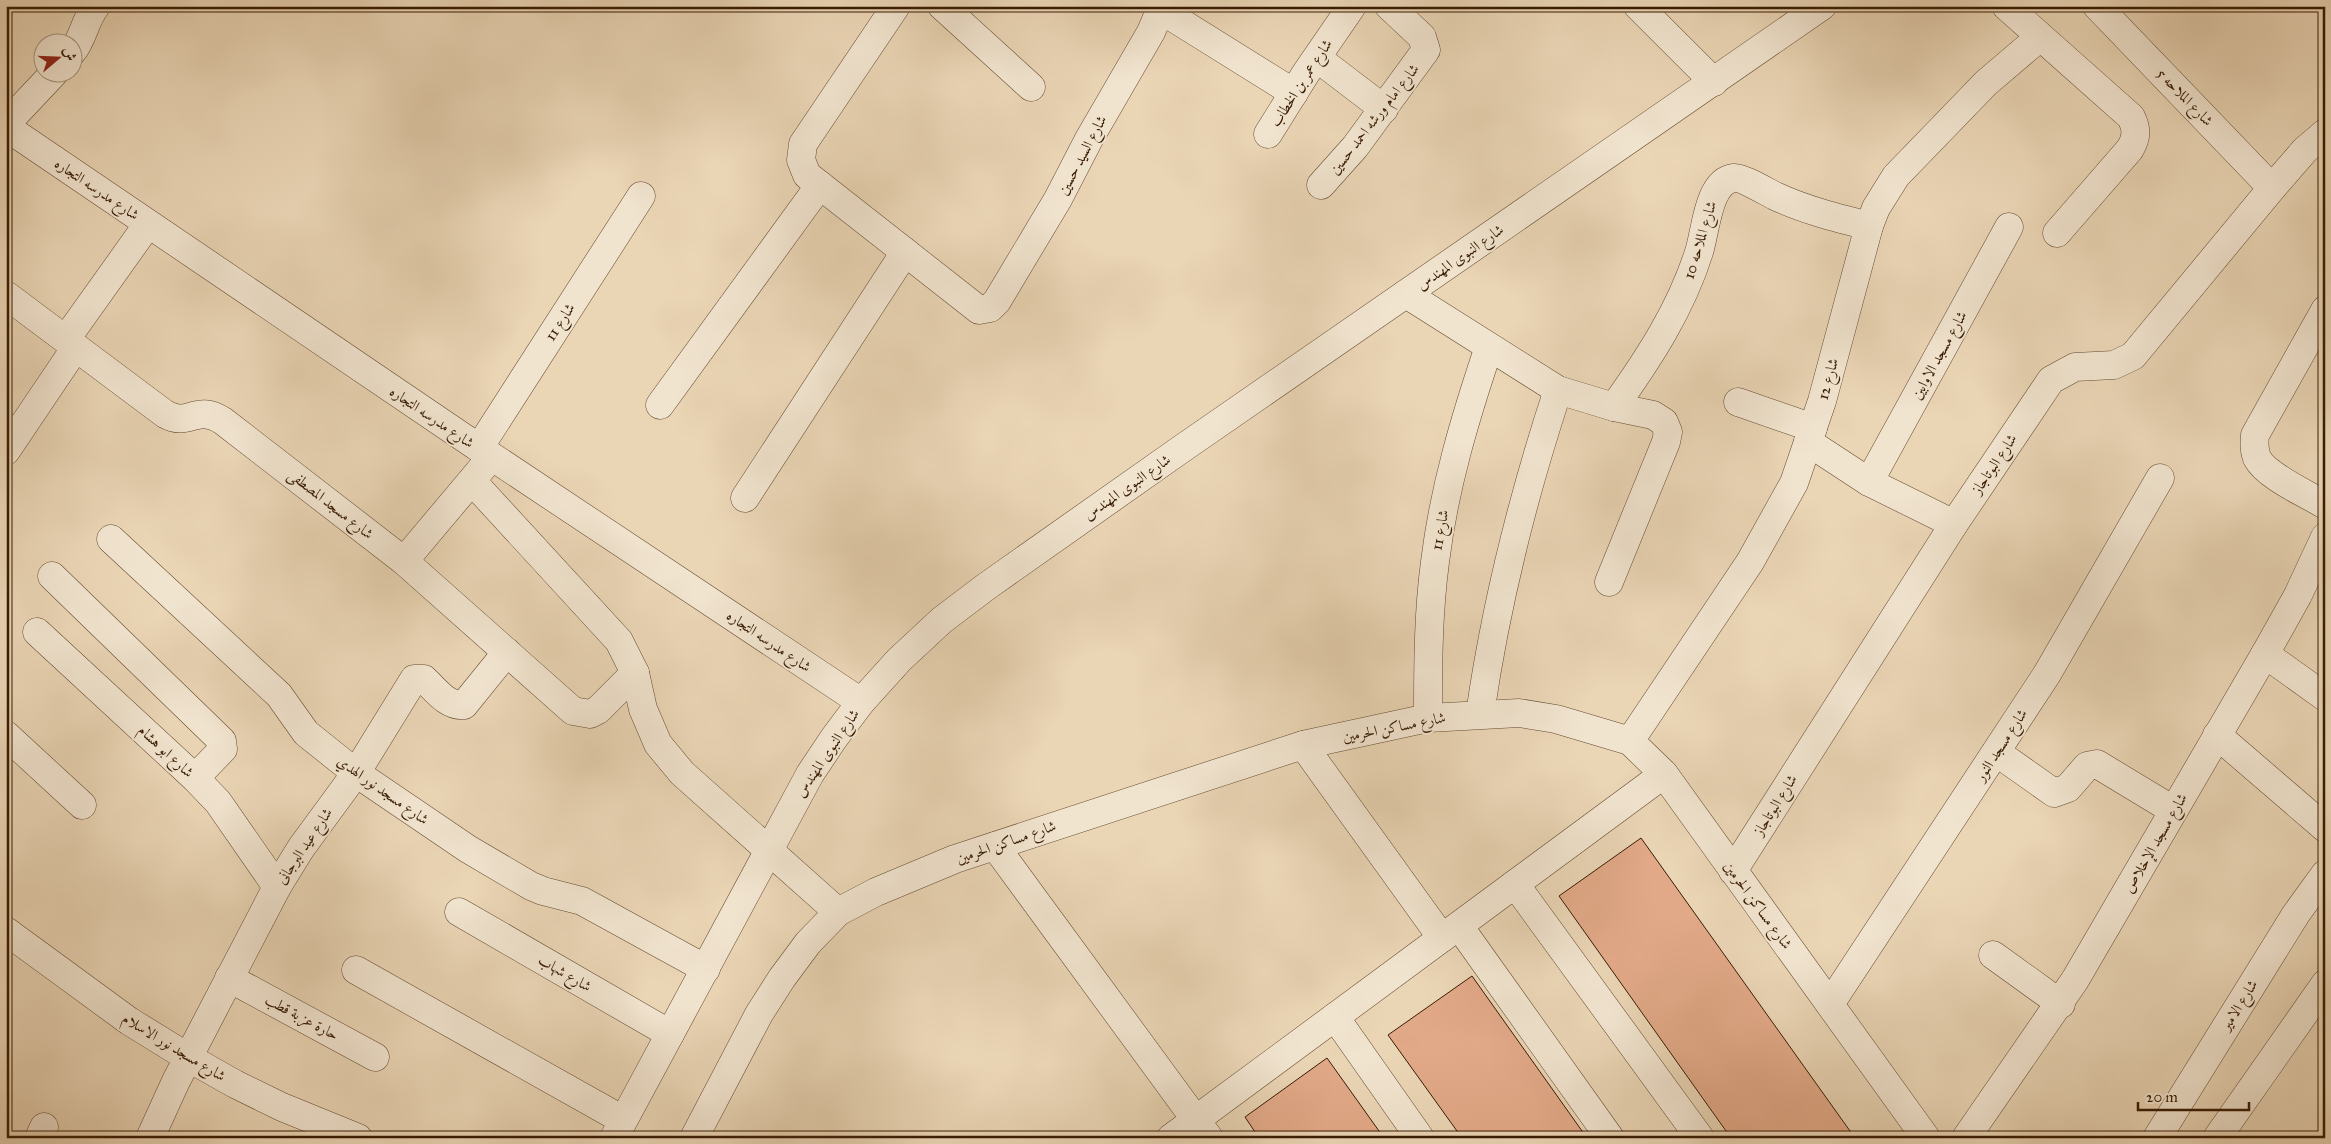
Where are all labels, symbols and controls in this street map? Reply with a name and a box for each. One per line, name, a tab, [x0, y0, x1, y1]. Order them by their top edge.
north arrow	[32, 32, 82, 82]
street label: شارع عمر بن الخطاب	[1266, 36, 1339, 132]
text: ش	[60, 45, 80, 63]
street label: شارع امام ورشه احمد حسين	[1325, 60, 1426, 180]
street label: شارع الملاحه 5	[2150, 64, 2217, 132]
street label: شارع السيد حسين	[1054, 112, 1114, 200]
street label: شارع مدرسه التجاره	[49, 154, 143, 227]
street label: شارع الملاحه 10	[1680, 199, 1724, 282]
street label: شارع النبوى المهندس	[1413, 220, 1509, 297]
street label: شارع 11	[541, 300, 582, 346]
street label: شارع مسجد الاوابين	[1907, 308, 1974, 404]
street label: شارع 12	[1814, 356, 1846, 403]
street label: شارع مدرسه التجاره	[384, 382, 478, 455]
street label: شارع البوتاجاز	[1966, 430, 2024, 501]
street label: شارع النبوى المهندس	[1080, 450, 1176, 527]
street label: شارع مسجد المصطفى	[282, 465, 377, 546]
street label: شارع 11	[1428, 508, 1456, 553]
street label: شارع مدرسه التجاره	[721, 606, 815, 679]
street label: شارع مسجد النور	[1970, 705, 2034, 788]
street label: شارع النبوى المهندس	[791, 706, 866, 803]
street label: شارع مساكن الحرمين	[1341, 708, 1448, 750]
street label: شارع ابو هشام	[132, 721, 197, 784]
street label: شارع مسجد نور الهدي	[331, 752, 432, 832]
street label: شارع البوتاجاز	[1748, 771, 1804, 843]
street label: شارع مسجد الإخلاص	[2119, 790, 2194, 898]
street label: شارع عيد البرجانى	[272, 804, 339, 890]
street label: شارع مساكن الحرمين	[954, 816, 1060, 871]
street label: شارع مساكن الحرمين	[1717, 857, 1796, 955]
street label: شارع شهاب	[533, 951, 595, 999]
street label: شارع الامير	[2215, 976, 2265, 1037]
street label: حارة عزبة قطب	[261, 990, 342, 1046]
street label: شارع مسجد نور الاسلام	[117, 1009, 229, 1088]
scale bar	[2138, 1079, 2250, 1111]
text: 20 m	[2146, 1088, 2178, 1106]

